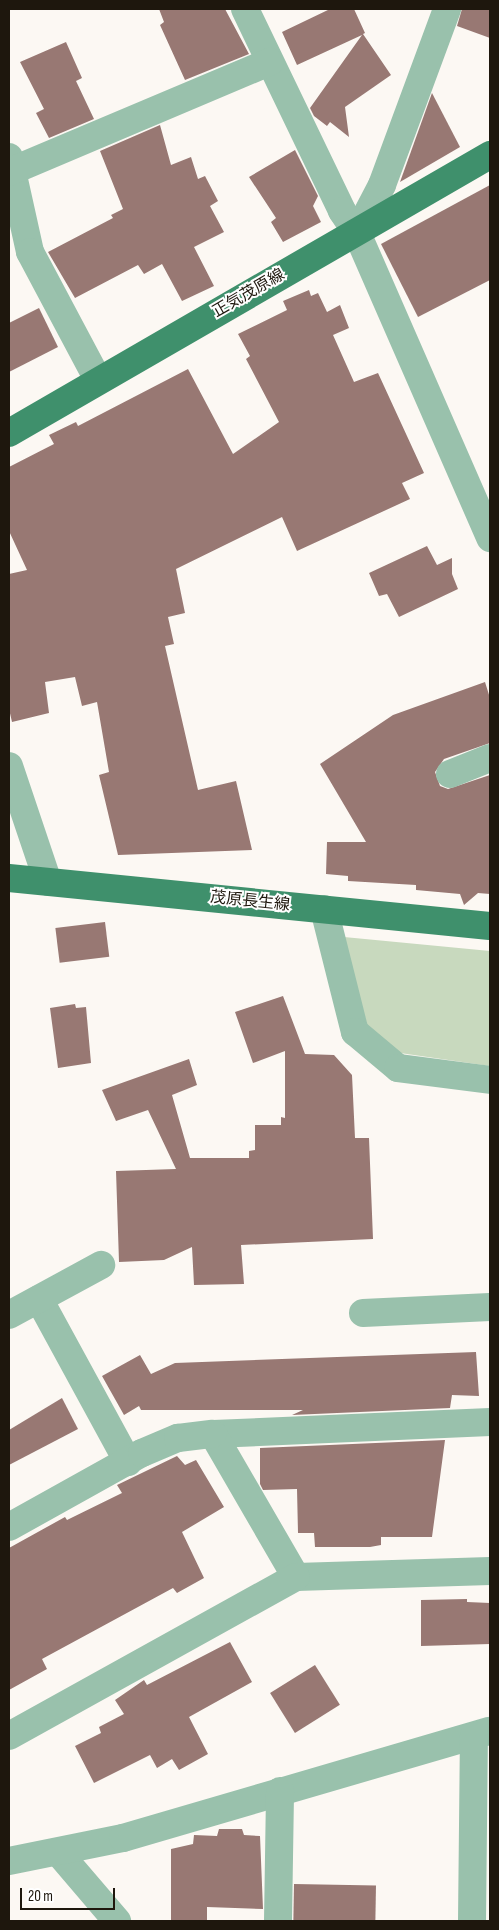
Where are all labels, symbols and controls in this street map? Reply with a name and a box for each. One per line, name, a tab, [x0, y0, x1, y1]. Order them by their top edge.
street label: 正気茂原線	[210, 266, 288, 322]
street label: 茂原長生線	[209, 888, 291, 916]
scale bar	[22, 1878, 118, 1910]
text: 20 m	[28, 1887, 53, 1906]

